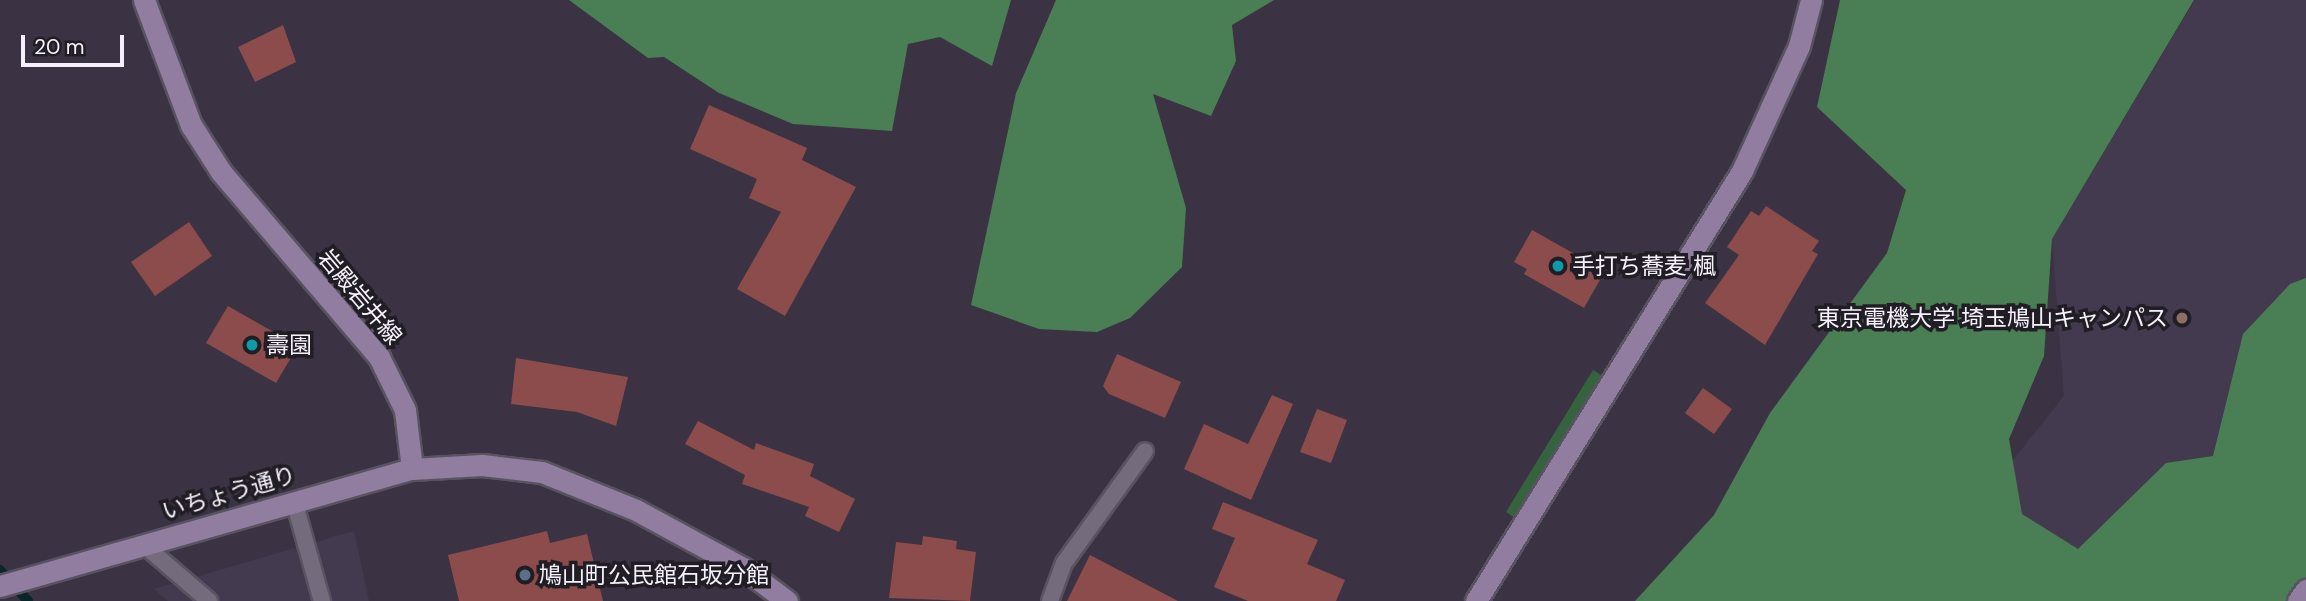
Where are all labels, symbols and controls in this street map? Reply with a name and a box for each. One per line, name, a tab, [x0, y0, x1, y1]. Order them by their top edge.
scale bar	[24, 21, 128, 65]
text: 20 m	[34, 33, 85, 61]
street label: 岩殿岩井線	[312, 244, 408, 350]
place label: 手打ち蕎麦 楓	[1572, 252, 1716, 280]
marker: 手打ち蕎麦 楓	[1550, 258, 1566, 274]
place label: 東京電機大学 埼玉鳩山キャンパス	[1817, 304, 2168, 332]
marker: 東京電機大学 埼玉鳩山キャンパス	[2174, 310, 2190, 326]
place label: 壽園	[266, 331, 312, 359]
marker: 壽園	[244, 337, 260, 353]
street label: いちょう通り	[159, 461, 299, 525]
place label: 鳩山町公民館石坂分館	[539, 561, 769, 589]
marker: 鳩山町公民館石坂分館	[517, 567, 533, 583]

